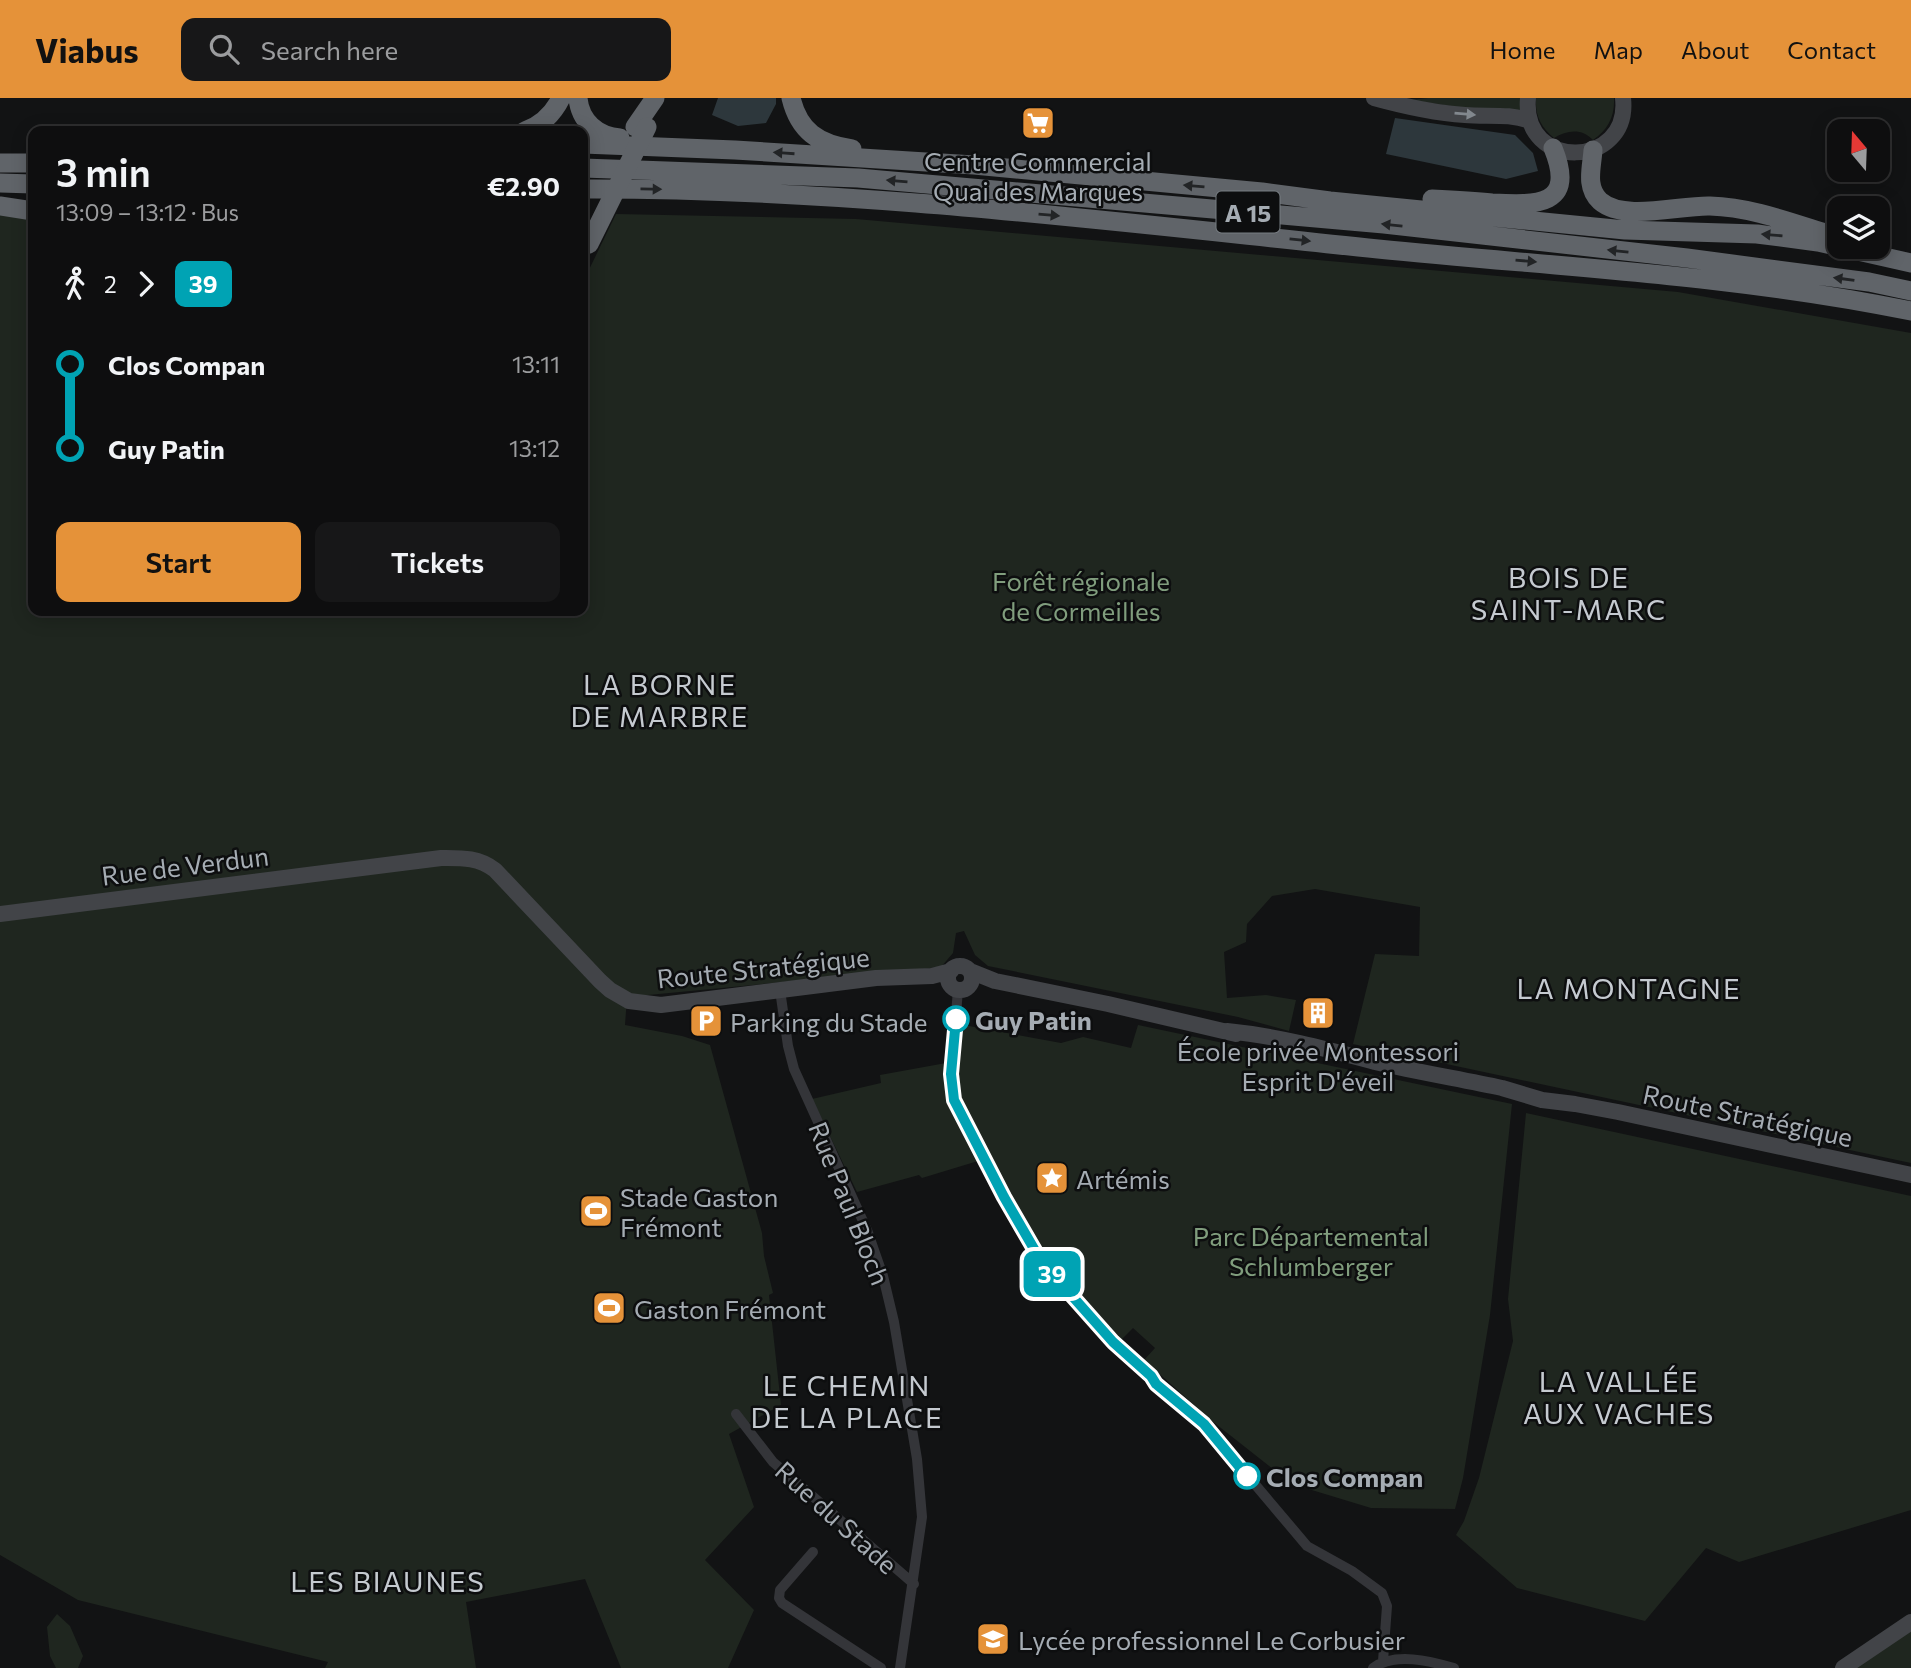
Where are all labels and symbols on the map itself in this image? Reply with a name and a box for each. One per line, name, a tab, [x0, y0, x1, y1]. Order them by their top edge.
supermarket icon: Centre Commercial Quai des Marques	[1019, 104, 1057, 142]
one-way arrow	[1454, 109, 1476, 120]
north arrow	[1827, 119, 1890, 182]
place label: Centre Commercial Quai des Marques	[924, 145, 1152, 206]
one-way arrow	[772, 147, 794, 158]
one-way arrow	[886, 175, 908, 186]
one-way arrow	[1183, 180, 1205, 191]
one-way arrow	[640, 184, 662, 195]
road number: A 15	[1216, 191, 1280, 232]
one-way arrow	[1038, 210, 1060, 221]
one-way arrow	[1381, 219, 1403, 230]
one-way arrow	[1761, 229, 1783, 240]
one-way arrow	[1289, 235, 1311, 246]
one-way arrow	[1607, 245, 1629, 256]
one-way arrow	[1516, 256, 1538, 267]
one-way arrow	[1833, 273, 1855, 284]
district label: BOIS DE SAINT-MARC	[1471, 560, 1667, 626]
park label: Forêt régionale de Cormeilles	[992, 565, 1170, 626]
district label: LA BORNE DE MARBRE	[571, 667, 749, 733]
street label: Rue de Verdun	[100, 839, 270, 891]
street label: Route Stratégique	[655, 940, 871, 994]
district label: LA MONTAGNE	[1516, 971, 1742, 1005]
building icon: École privée Montessori Esprit D'éveil	[1299, 994, 1337, 1032]
parking icon: Parking du Stade	[687, 1002, 725, 1040]
place label: Guy Patin	[975, 1004, 1092, 1035]
place label: Parking du Stade	[730, 1006, 928, 1037]
marker: Guy Patin	[943, 1006, 969, 1032]
place label: École privée Montessori Esprit D'éveil	[1177, 1035, 1459, 1096]
street label: Route Stratégique	[1640, 1078, 1856, 1152]
street label: Rue Paul Bloch	[803, 1117, 897, 1289]
place icon: Artémis	[1033, 1159, 1071, 1197]
place label: Artémis	[1076, 1163, 1170, 1194]
place label: Stade Gaston Frémont	[620, 1181, 778, 1242]
sports icon: Stade Gaston Frémont	[577, 1192, 615, 1230]
park label: Parc Départemental Schlumberger	[1193, 1220, 1429, 1281]
line badge: 39	[1020, 1251, 1084, 1297]
sports icon: Gaston Frémont	[590, 1289, 628, 1327]
place label: Gaston Frémont	[634, 1293, 826, 1324]
district label: LA VALLÉE AUX VACHES	[1523, 1364, 1715, 1430]
district label: LE CHEMIN DE LA PLACE	[750, 1368, 944, 1434]
street label: Rue du Stade	[770, 1454, 904, 1580]
place label: Clos Compan	[1266, 1461, 1423, 1492]
marker: Clos Compan	[1234, 1463, 1260, 1489]
district label: LES BIAUNES	[290, 1564, 486, 1598]
school or university icon: Lycée professionnel Le Corbusier	[974, 1620, 1012, 1658]
place label: Lycée professionnel Le Corbusier	[1018, 1624, 1405, 1655]

